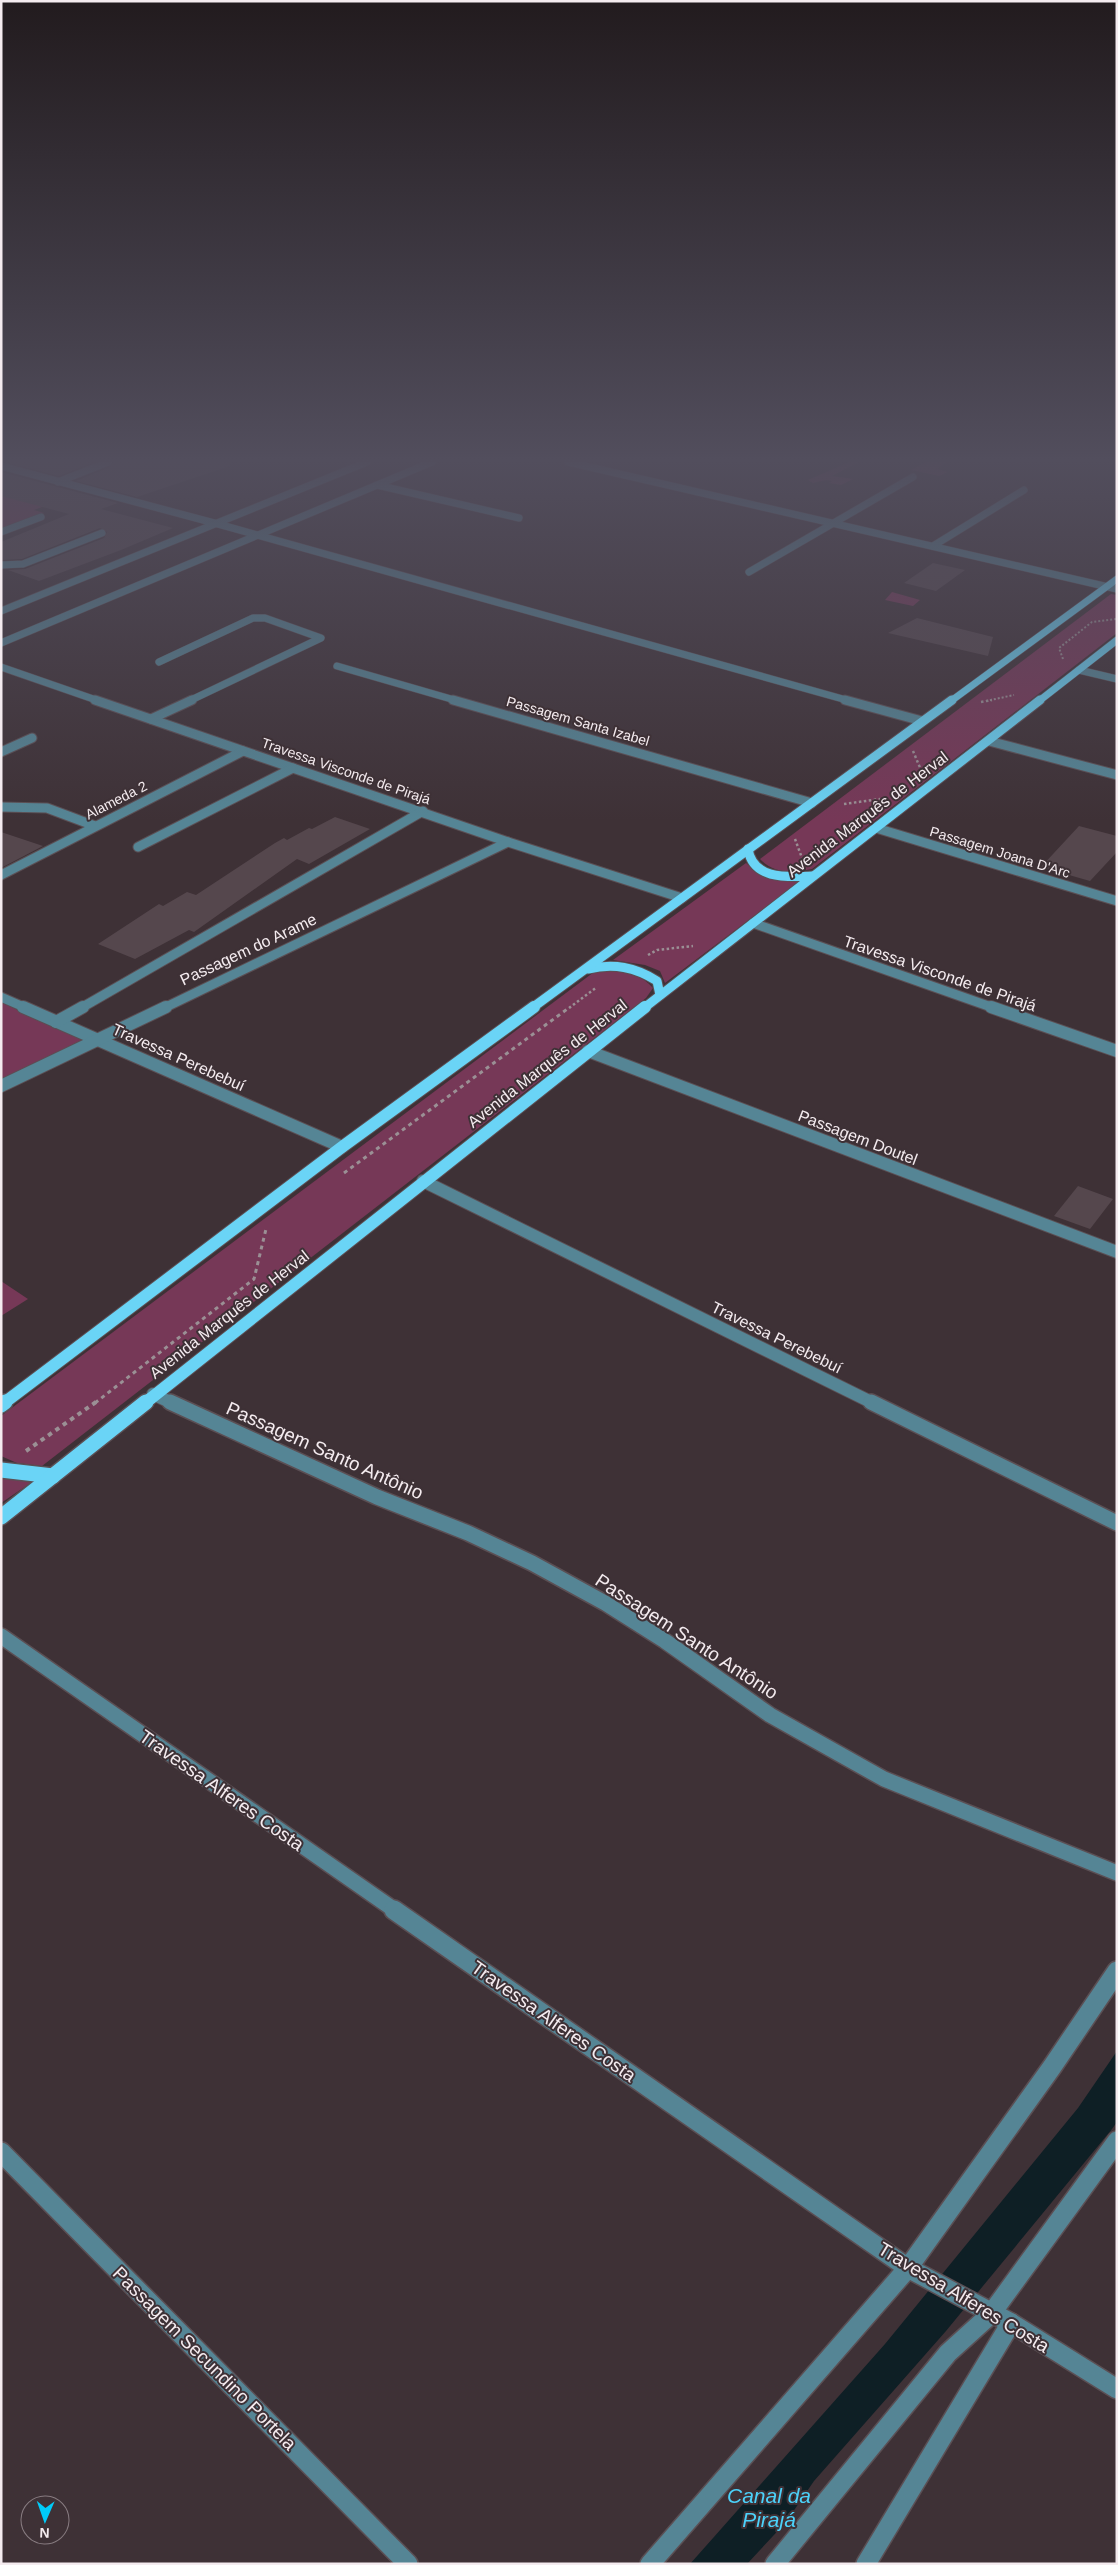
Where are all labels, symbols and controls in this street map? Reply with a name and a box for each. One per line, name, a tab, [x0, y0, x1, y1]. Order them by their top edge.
street label: Passagem Santa Izabel	[505, 693, 651, 749]
street label: Travessa Visconde de Pirajá	[260, 735, 433, 808]
street label: Avenida Marquês de Herval	[783, 748, 951, 881]
street label: Alameda 2	[83, 778, 150, 822]
street label: Passagem Joana D'Arc	[928, 823, 1072, 881]
street label: Passagem do Arame	[177, 910, 319, 989]
street label: Travessa Visconde de Pirajá	[841, 932, 1039, 1015]
street label: Avenida Marquês de Herval	[464, 996, 630, 1131]
street label: Travessa Perebebuí	[110, 1021, 248, 1095]
street label: Passagem Doutel	[796, 1107, 920, 1168]
street label: Avenida Marquês de Herval	[146, 1247, 312, 1382]
street label: Travessa Perebebuí	[709, 1298, 845, 1377]
street label: Passagem Santo Antônio	[223, 1397, 427, 1503]
street label: Passagem Santo Antônio	[592, 1570, 782, 1703]
street label: Travessa Alferes Costa	[136, 1726, 308, 1855]
street label: Travessa Alferes Costa	[468, 1957, 640, 2086]
street label: Travessa Alferes Costa	[874, 2238, 1053, 2357]
street label: Passagem Secundino Portela	[109, 2262, 301, 2455]
water label: Canal da Pirajá	[727, 2484, 811, 2531]
north arrow	[20, 2495, 70, 2545]
text: N	[39, 2525, 50, 2541]

